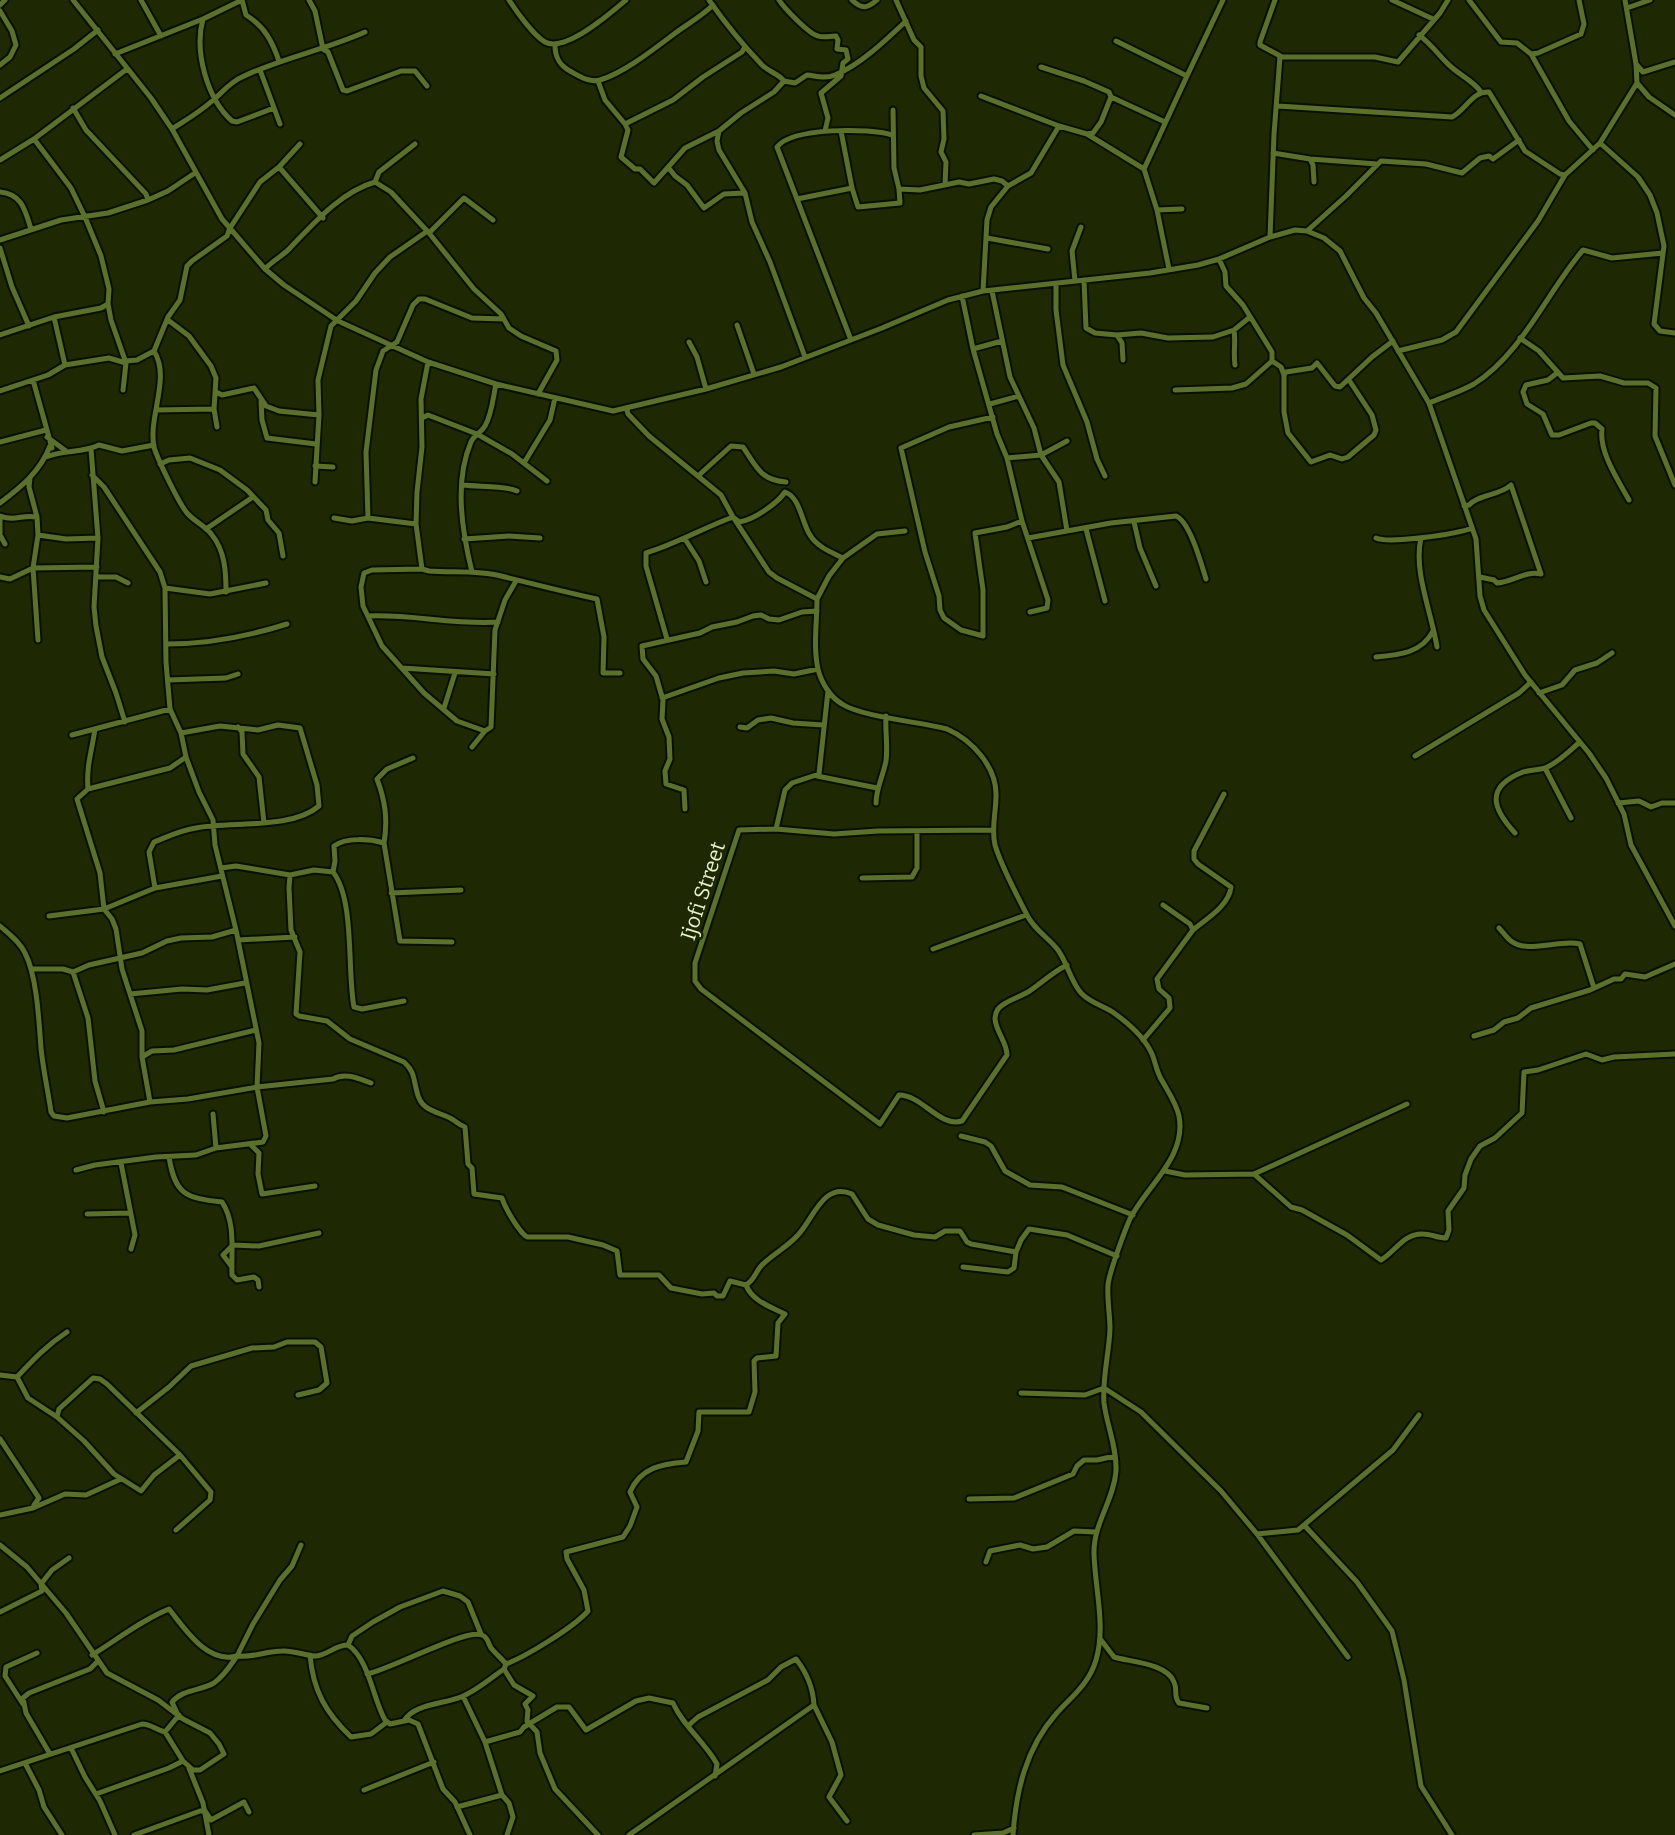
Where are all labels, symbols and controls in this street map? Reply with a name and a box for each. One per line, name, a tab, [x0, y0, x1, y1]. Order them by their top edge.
street label: Ijofi Street	[675, 838, 731, 944]

